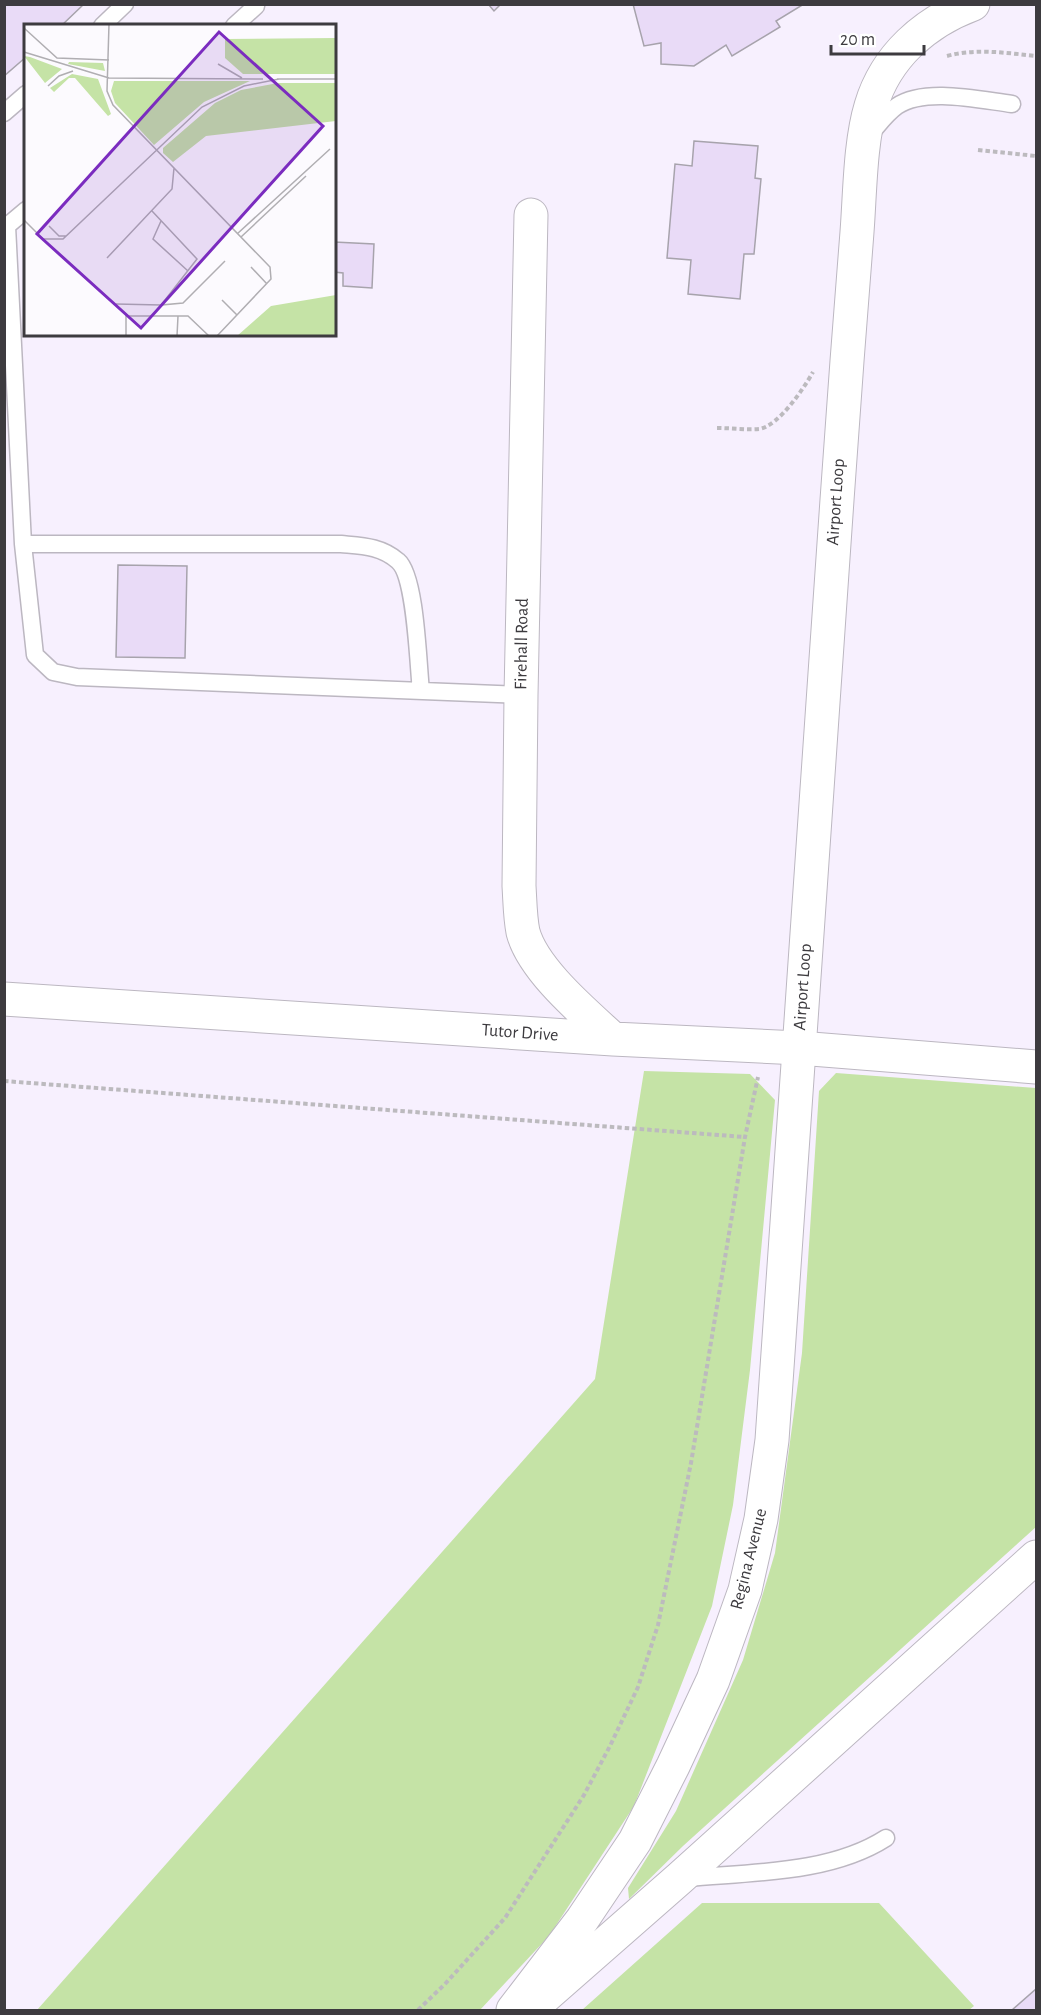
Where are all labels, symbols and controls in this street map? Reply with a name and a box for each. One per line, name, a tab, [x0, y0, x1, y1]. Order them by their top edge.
scale bar	[831, 18, 924, 56]
inset map	[24, 24, 336, 336]
text: 20 m	[840, 31, 875, 49]
street label: Airport Loop	[824, 458, 848, 546]
street label: Firehall Road	[512, 598, 532, 690]
street label: Airport Loop	[791, 943, 815, 1031]
street label: Tutor Drive	[481, 1021, 559, 1045]
street label: Regina Avenue	[728, 1507, 770, 1611]

